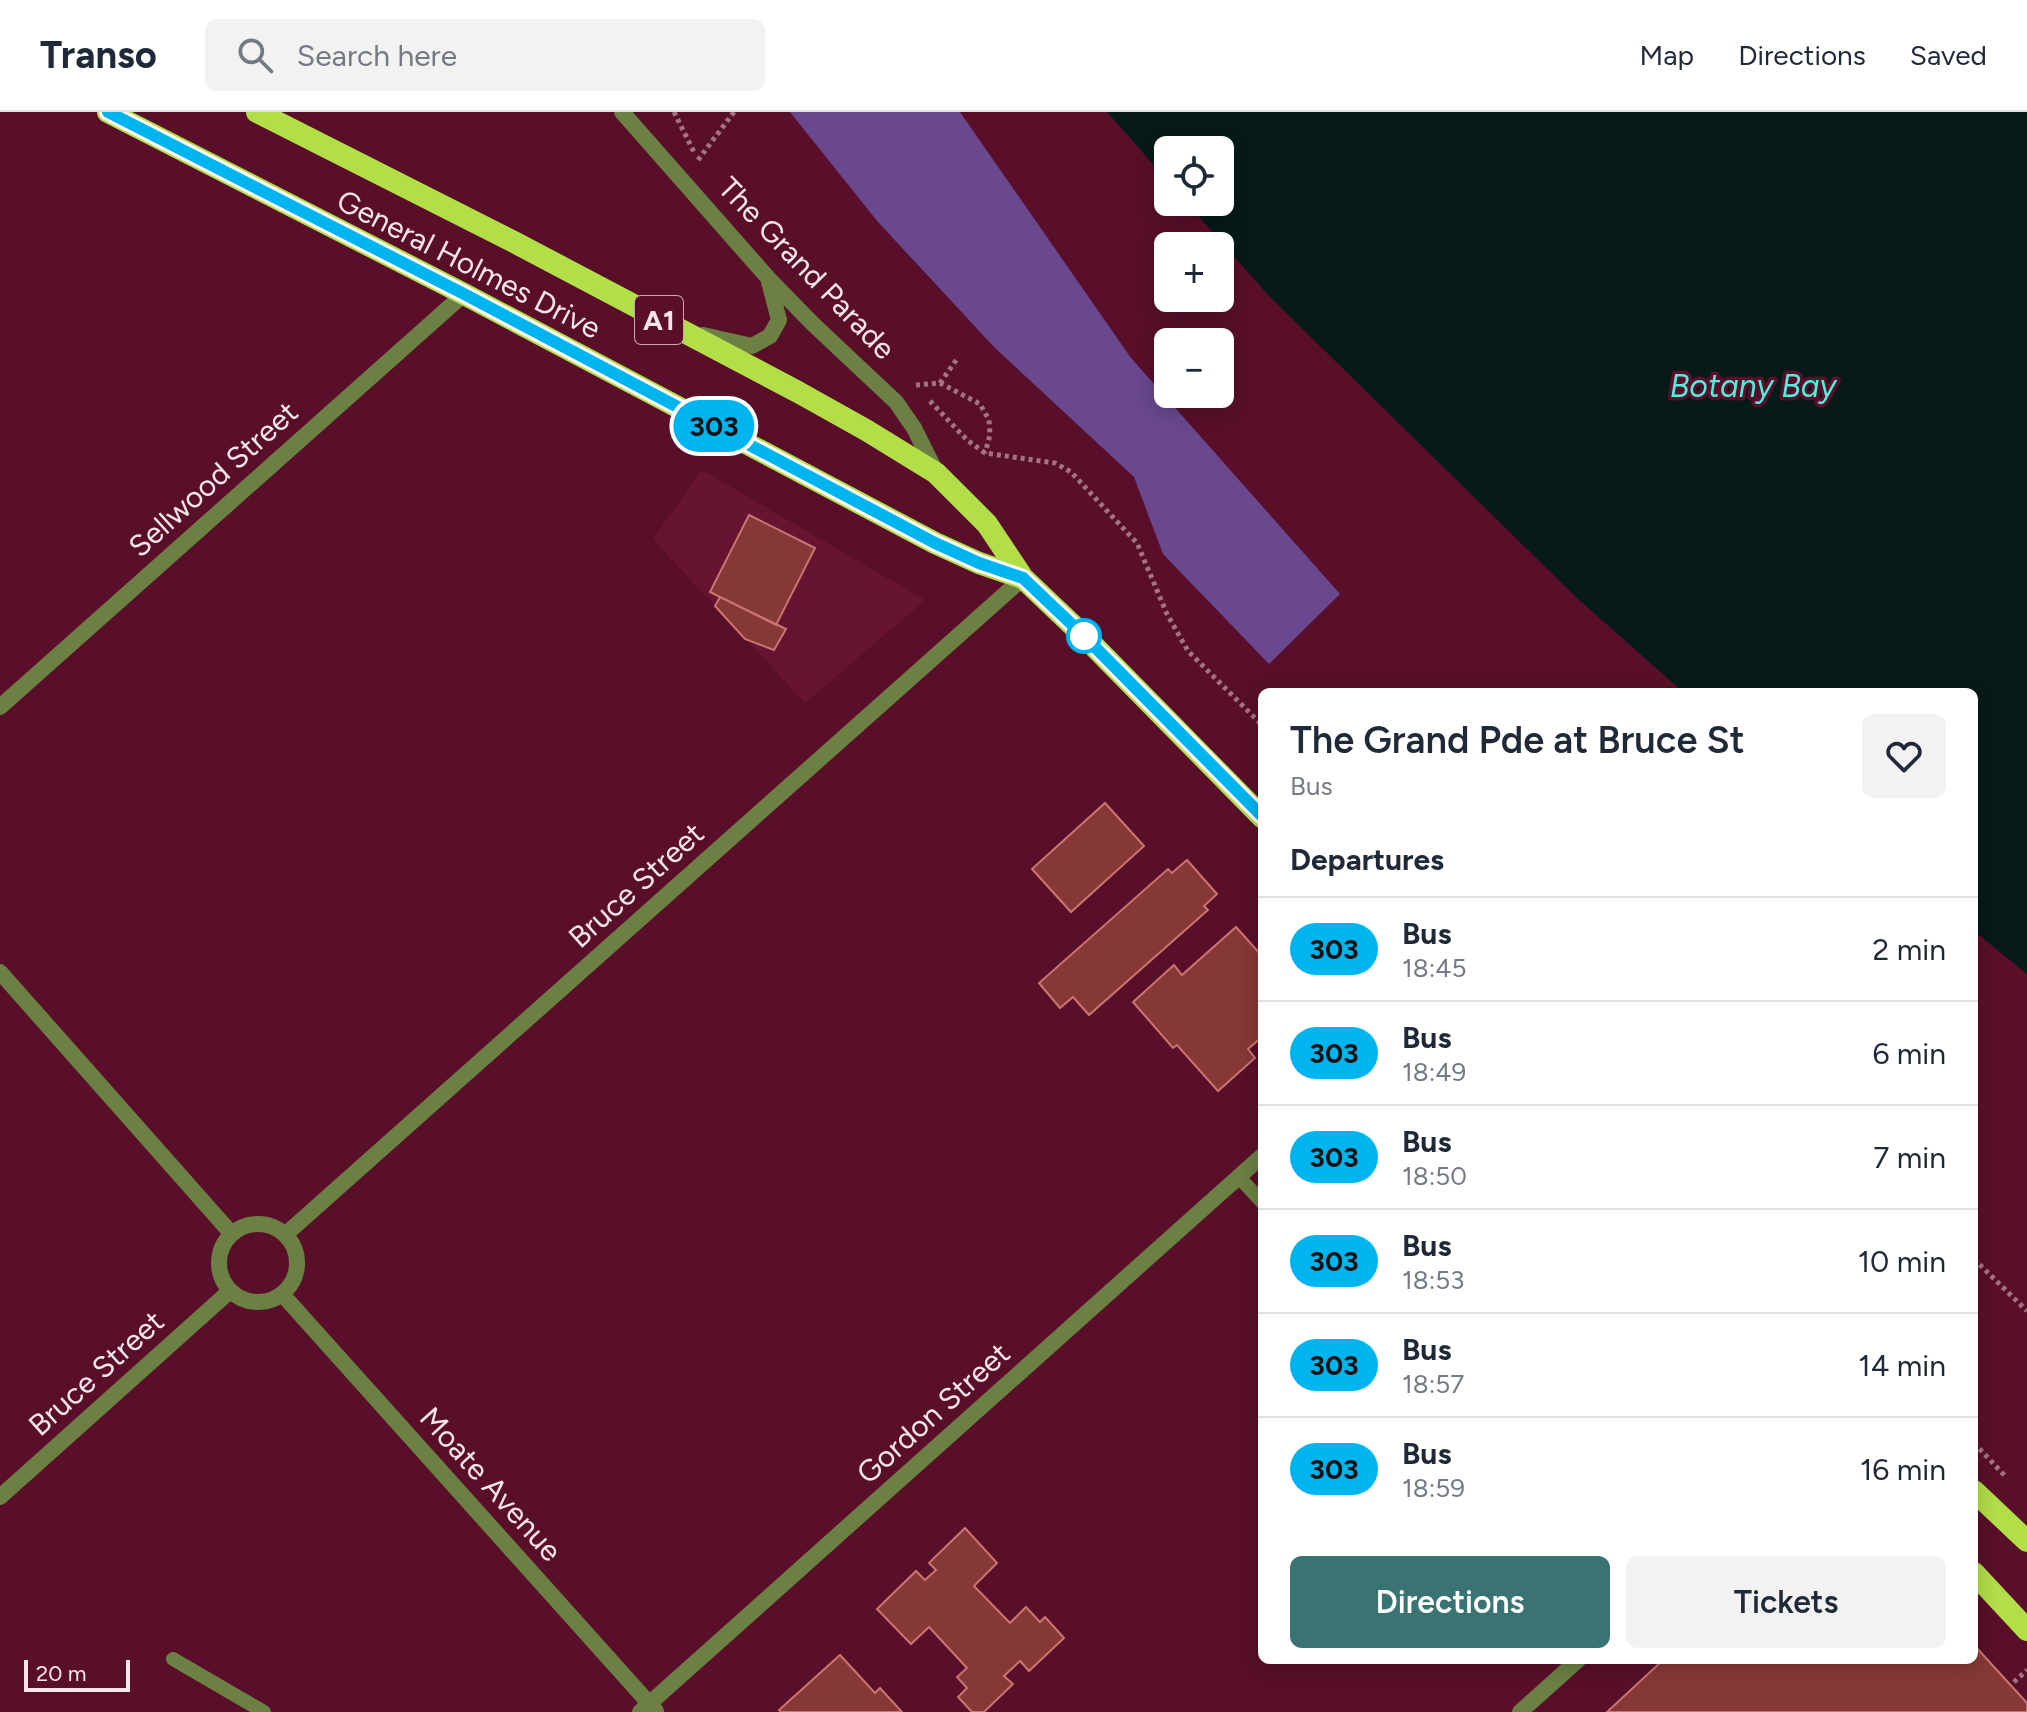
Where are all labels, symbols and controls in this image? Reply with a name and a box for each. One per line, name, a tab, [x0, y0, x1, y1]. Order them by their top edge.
search box	[205, 19, 765, 91]
text: Transo	[40, 32, 157, 78]
icon: search	[233, 33, 277, 77]
text: Search here	[297, 37, 457, 74]
text: Map	[1640, 38, 1694, 72]
text: Directions	[1738, 38, 1866, 72]
text: Saved	[1910, 38, 1987, 72]
map controls	[1154, 136, 1234, 408]
button: locate	[1154, 136, 1234, 216]
street label: The Grand Parade	[711, 169, 903, 367]
street label: General Holmes Drive	[331, 181, 607, 347]
button: +	[1154, 232, 1234, 312]
road number: A1	[635, 296, 683, 344]
button: −	[1154, 328, 1234, 408]
water label: Botany Bay	[1670, 367, 1838, 405]
street label: Sellwood Street	[121, 393, 305, 565]
line badge: 303	[668, 400, 760, 452]
text: 303	[689, 409, 739, 443]
unlabelled marker	[1067, 619, 1101, 653]
button: heart	[1862, 714, 1946, 798]
text: The Grand Pde at Bruce St	[1290, 717, 1745, 763]
text: Bus	[1290, 770, 1333, 802]
street label: Bruce Street	[561, 815, 711, 955]
text: Departures	[1290, 841, 1444, 878]
text: Bus	[1402, 915, 1451, 952]
text: 2 min	[1873, 931, 1946, 968]
text: 303	[1309, 932, 1359, 966]
text: 18:45	[1402, 952, 1466, 984]
text: Bus	[1402, 1019, 1451, 1056]
text: 6 min	[1872, 1035, 1946, 1072]
text: 303	[1309, 1036, 1359, 1070]
text: 18:49	[1402, 1056, 1466, 1088]
text: Bus	[1402, 1123, 1451, 1160]
text: 7 min	[1873, 1139, 1946, 1176]
text: 303	[1309, 1140, 1359, 1174]
text: 18:50	[1402, 1160, 1467, 1192]
text: Bus	[1402, 1227, 1451, 1264]
text: 10 min	[1858, 1243, 1946, 1280]
text: 303	[1309, 1244, 1359, 1278]
text: 18:53	[1402, 1264, 1464, 1296]
street label: Bruce Street	[21, 1303, 171, 1443]
text: Bus	[1402, 1331, 1451, 1368]
street label: Gordon Street	[849, 1335, 1017, 1491]
text: 14 min	[1858, 1347, 1946, 1384]
text: 303	[1309, 1348, 1359, 1382]
text: 18:57	[1402, 1368, 1464, 1400]
street label: Moate Avenue	[412, 1399, 570, 1569]
text: Bus	[1402, 1435, 1451, 1472]
text: 16 min	[1860, 1451, 1946, 1488]
text: 303	[1309, 1452, 1359, 1486]
text: 18:59	[1402, 1472, 1465, 1504]
button: Directions	[1290, 1556, 1610, 1648]
button: Tickets	[1626, 1556, 1946, 1648]
scale bar	[24, 1656, 130, 1692]
text: 20 m	[36, 1660, 87, 1687]

